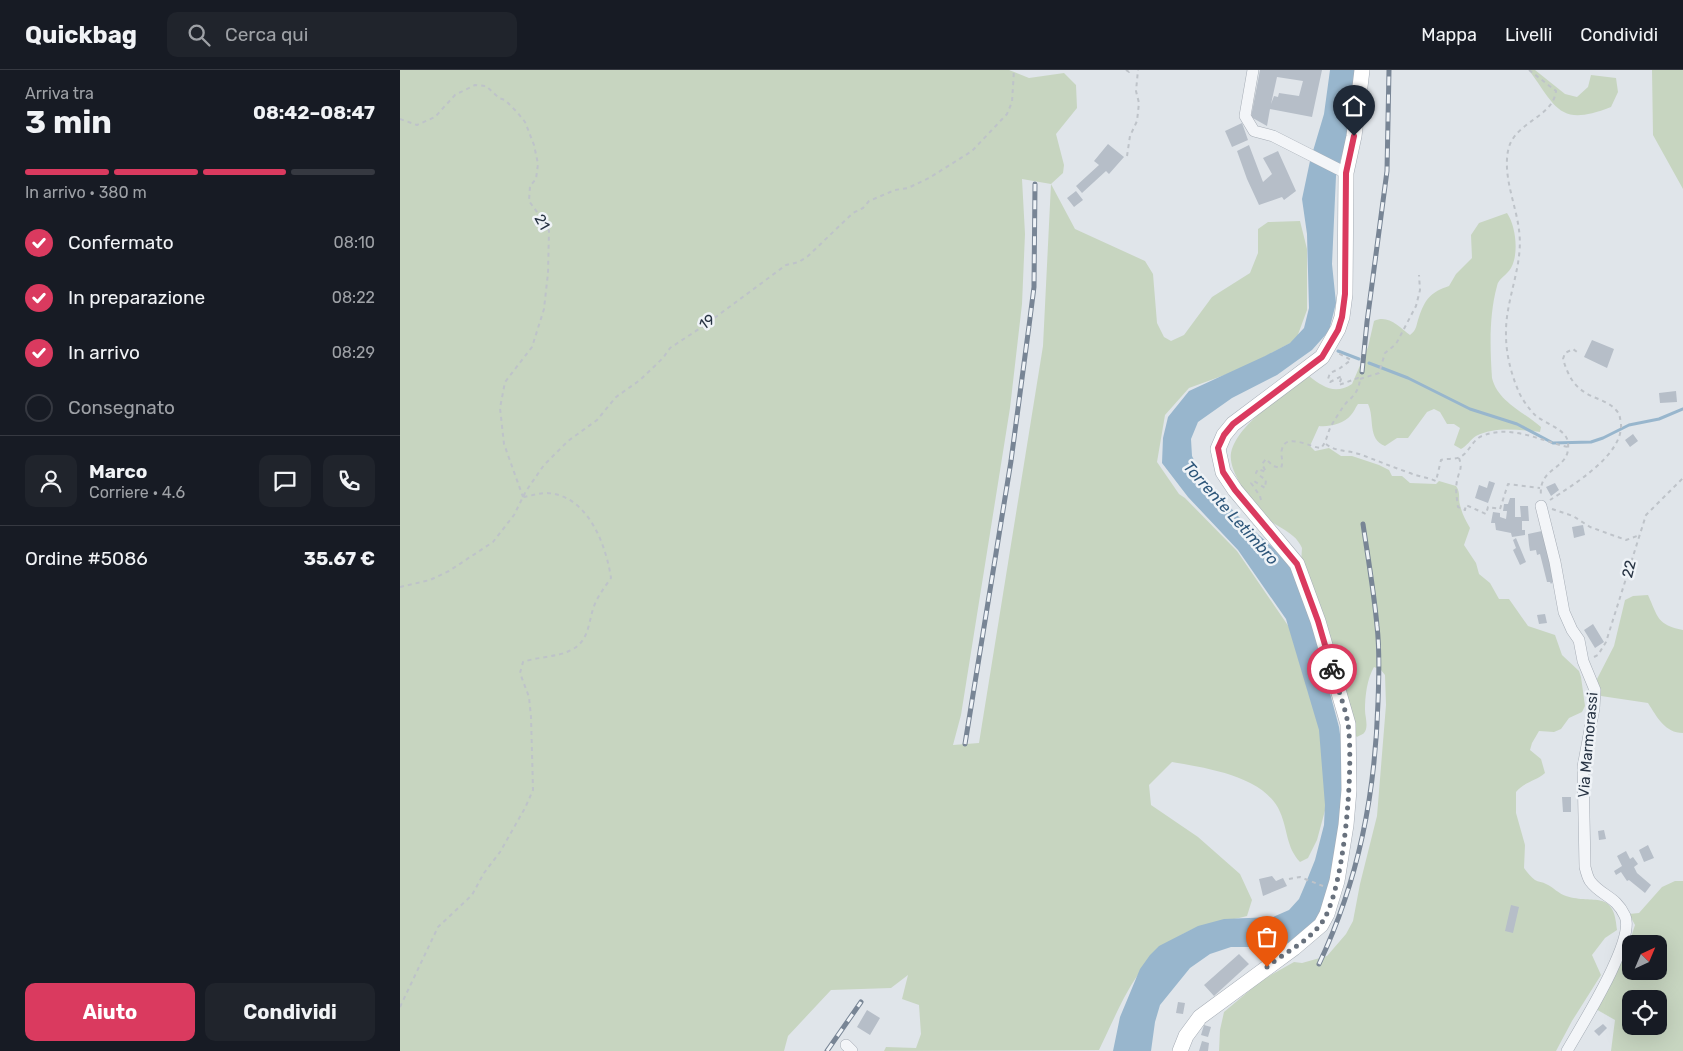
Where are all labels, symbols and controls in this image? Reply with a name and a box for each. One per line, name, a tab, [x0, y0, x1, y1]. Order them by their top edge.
search box	[167, 12, 517, 57]
text: Quickbag	[25, 21, 137, 49]
icon: search	[185, 21, 213, 49]
text: Cerca qui	[225, 23, 308, 46]
text: Mappa	[1421, 24, 1477, 46]
text: Livelli	[1505, 24, 1552, 46]
text: Condividi	[1580, 24, 1658, 46]
text: Arriva tra	[25, 84, 94, 103]
pin	[1333, 85, 1375, 136]
icon: home	[1340, 92, 1368, 120]
text: 08:42–08:47	[253, 101, 375, 124]
text: 3 min	[25, 103, 112, 141]
text: In arrivo · 380 m	[25, 183, 147, 202]
street label: 21	[530, 211, 554, 233]
icon: check	[25, 229, 53, 257]
text: Confermato	[68, 231, 174, 254]
text: 08:10	[334, 233, 375, 252]
icon: check	[25, 284, 53, 312]
text: In preparazione	[68, 286, 205, 309]
text: 08:22	[332, 288, 375, 307]
street label: 19	[696, 310, 719, 334]
icon: check	[25, 339, 53, 367]
text: In arrivo	[68, 341, 140, 364]
text: 08:29	[332, 343, 375, 362]
text: Consegnato	[68, 396, 175, 419]
button: person	[25, 455, 77, 507]
button: chat	[259, 455, 311, 507]
button: phone	[323, 455, 375, 507]
water label: Torrente Letimbro	[1179, 457, 1283, 569]
text: Marco	[89, 460, 147, 483]
text: Corriere · 4.6	[89, 483, 185, 502]
text: Ordine #5086	[25, 547, 148, 570]
text: 35.67 €	[303, 547, 375, 570]
street label: 22	[1618, 558, 1640, 580]
courier	[1307, 644, 1357, 694]
icon: bike	[1318, 655, 1346, 683]
street label: Via Marmorassi	[1574, 691, 1602, 799]
pin	[1246, 916, 1288, 967]
icon: bag	[1253, 923, 1281, 951]
north arrow	[1622, 935, 1668, 980]
map controls	[1622, 935, 1667, 1035]
button: Aiuto	[25, 983, 195, 1041]
button: Condividi	[205, 983, 375, 1041]
button: locate	[1622, 990, 1667, 1035]

